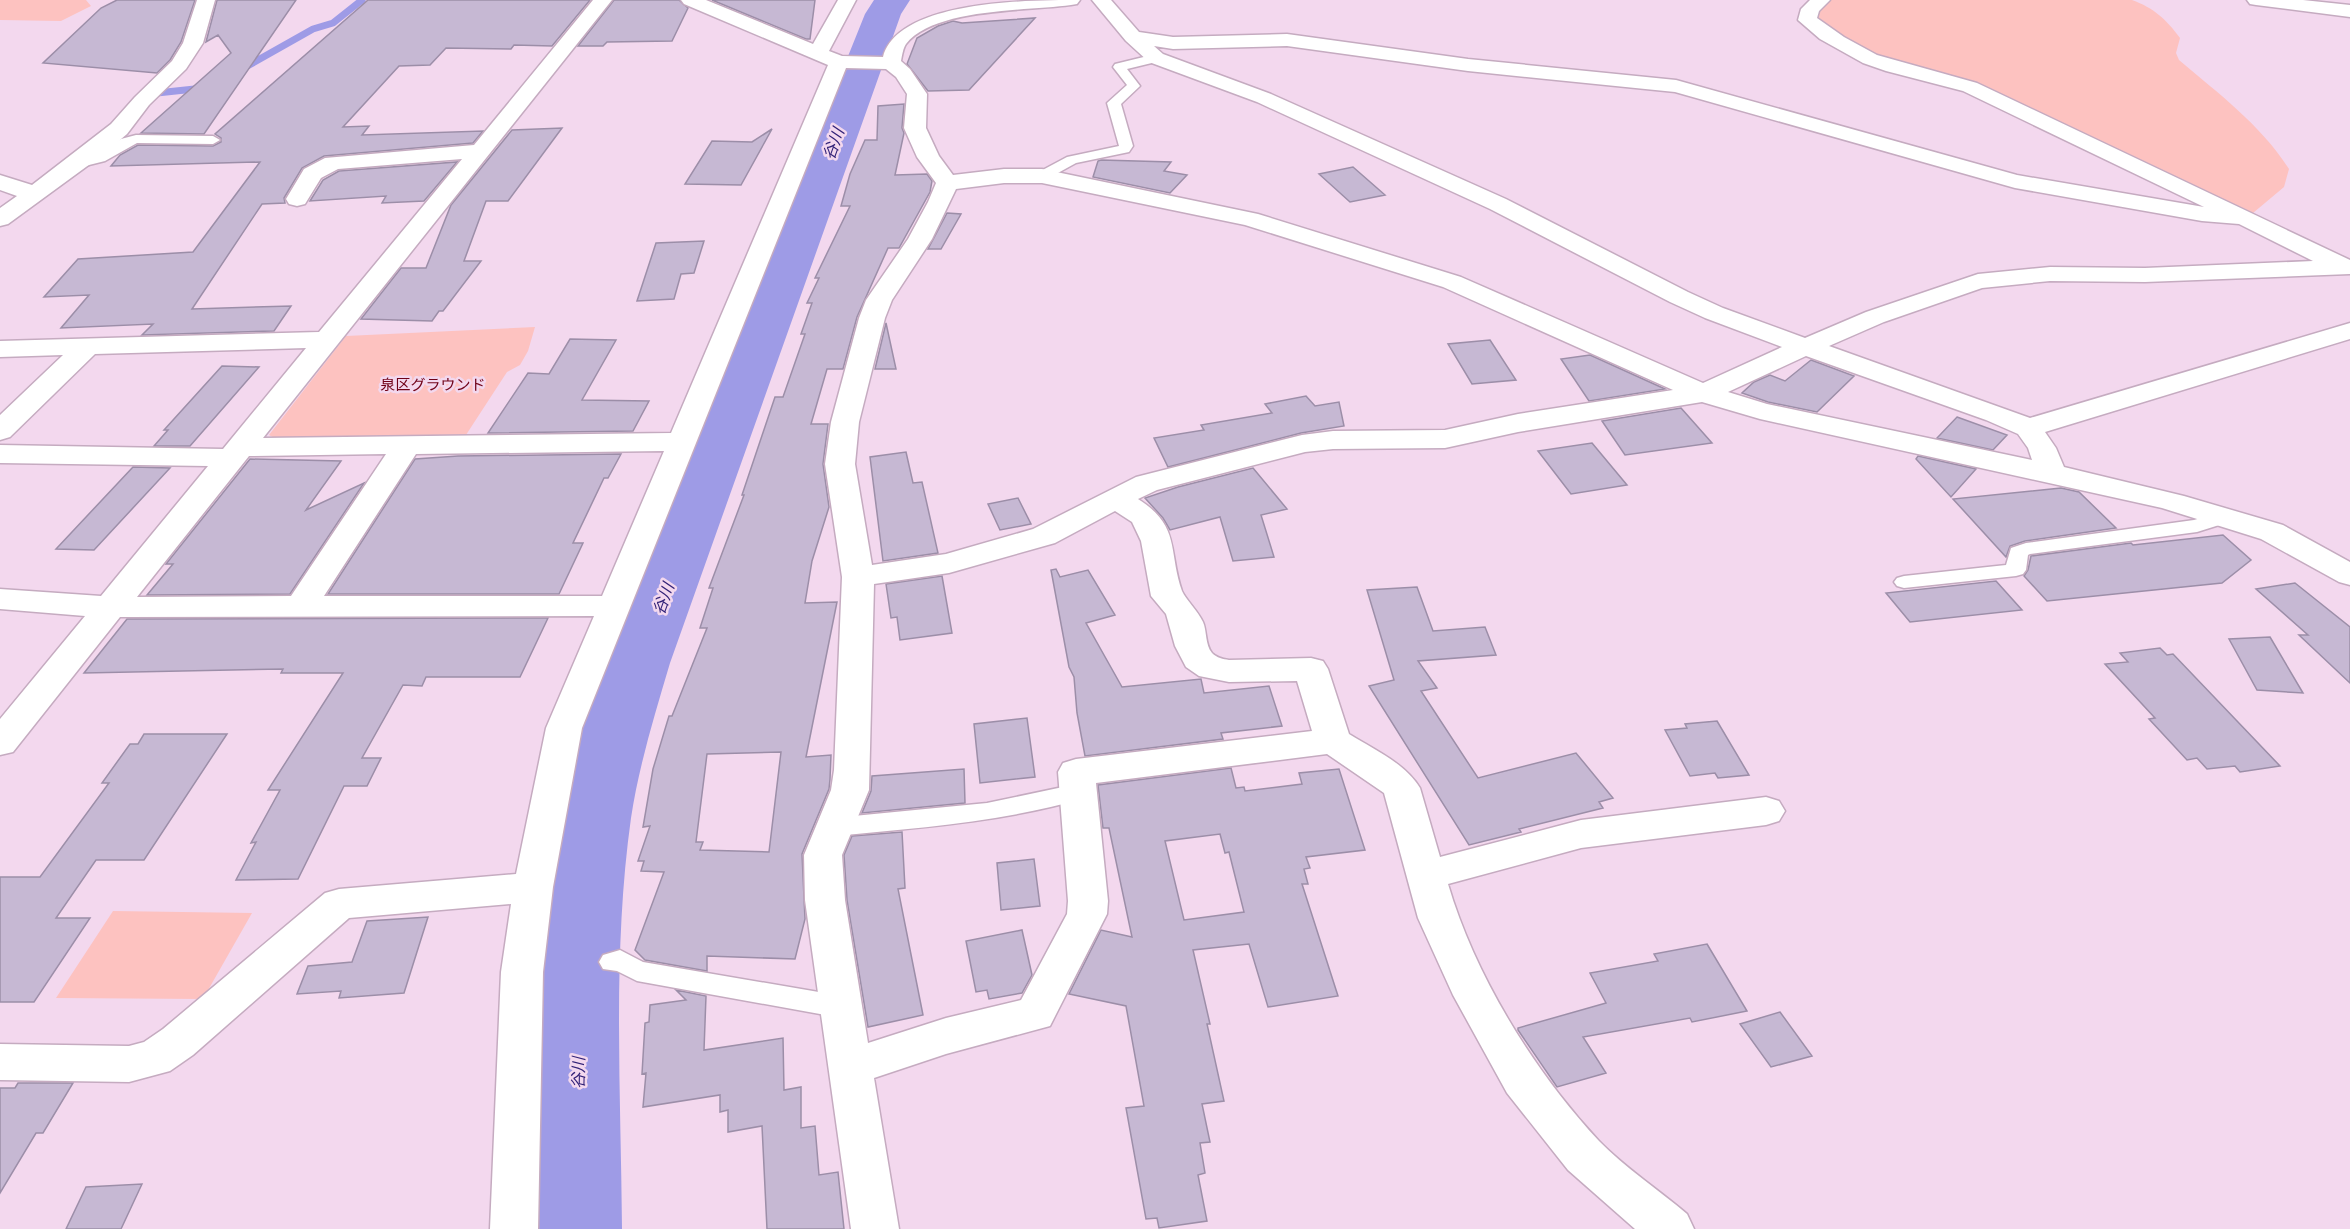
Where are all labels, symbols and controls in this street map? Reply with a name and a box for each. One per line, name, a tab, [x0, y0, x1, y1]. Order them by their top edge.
water label: 谷川	[819, 124, 850, 162]
park label: 泉区グラウンド	[380, 376, 486, 394]
water label: 谷川	[649, 579, 680, 617]
water label: 谷川	[569, 1055, 589, 1089]

